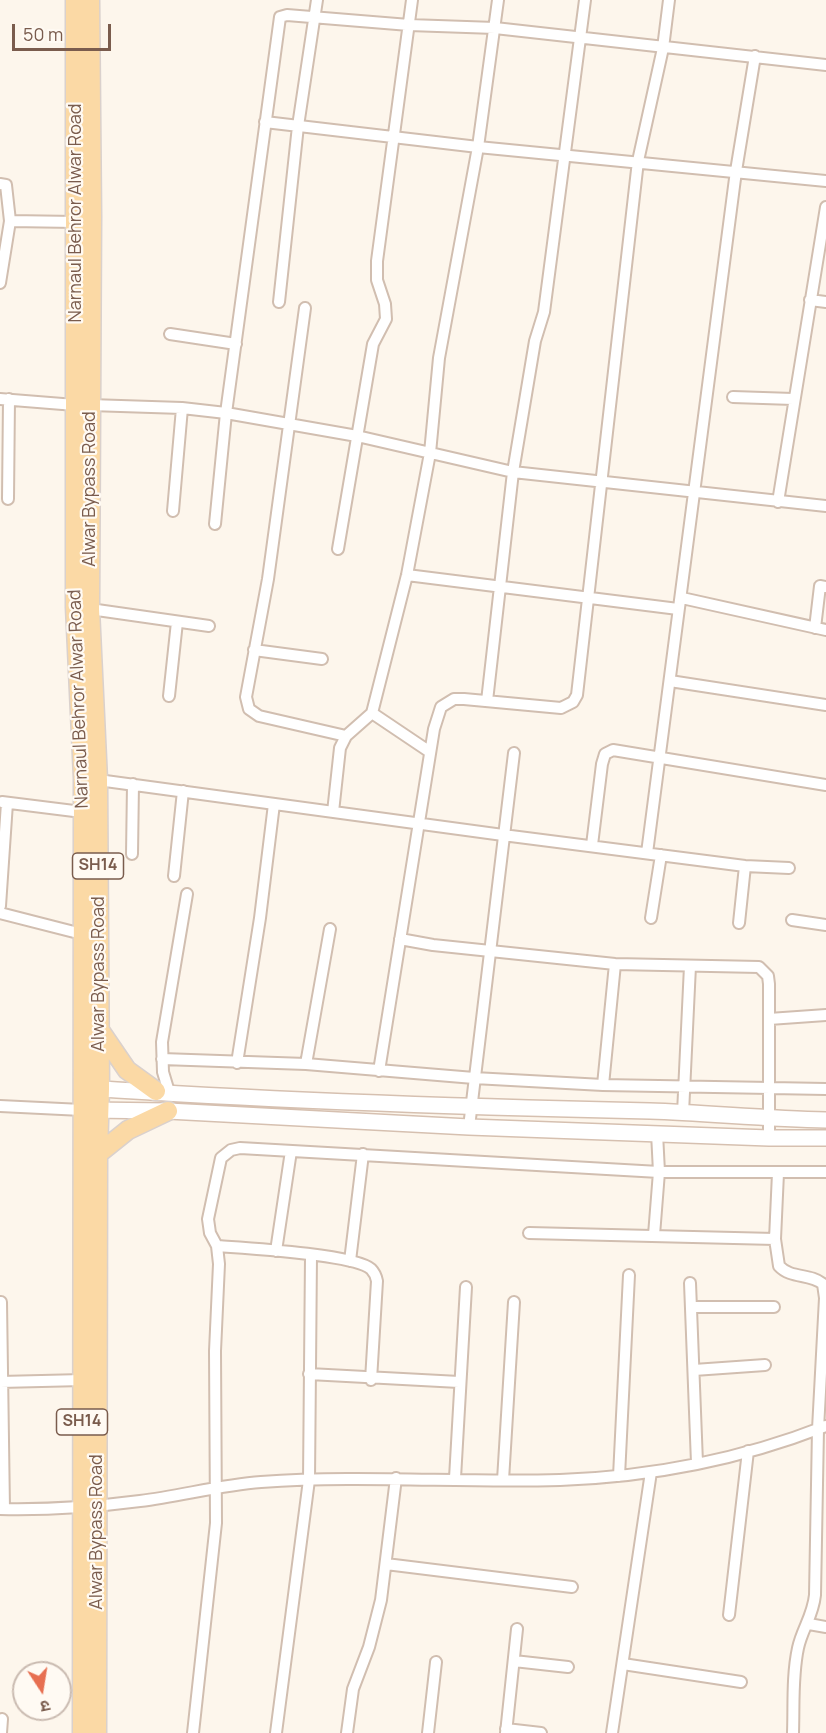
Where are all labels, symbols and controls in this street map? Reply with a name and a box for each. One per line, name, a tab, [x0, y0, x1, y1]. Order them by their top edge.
scale bar	[15, 12, 114, 50]
text: 50 m	[23, 22, 63, 46]
street label: Narnaul Behror Alwar Road	[65, 104, 87, 322]
street label: Alwar Bypass Road	[79, 411, 101, 567]
street label: Narnaul Behror Alwar Road	[64, 589, 94, 809]
road number: SH14	[72, 853, 124, 879]
street label: Alwar Bypass Road	[88, 896, 110, 1052]
road number: SH14	[56, 1409, 107, 1435]
street label: Alwar Bypass Road	[86, 1454, 108, 1610]
north arrow	[12, 1661, 72, 1721]
text: उ	[38, 1695, 52, 1718]

